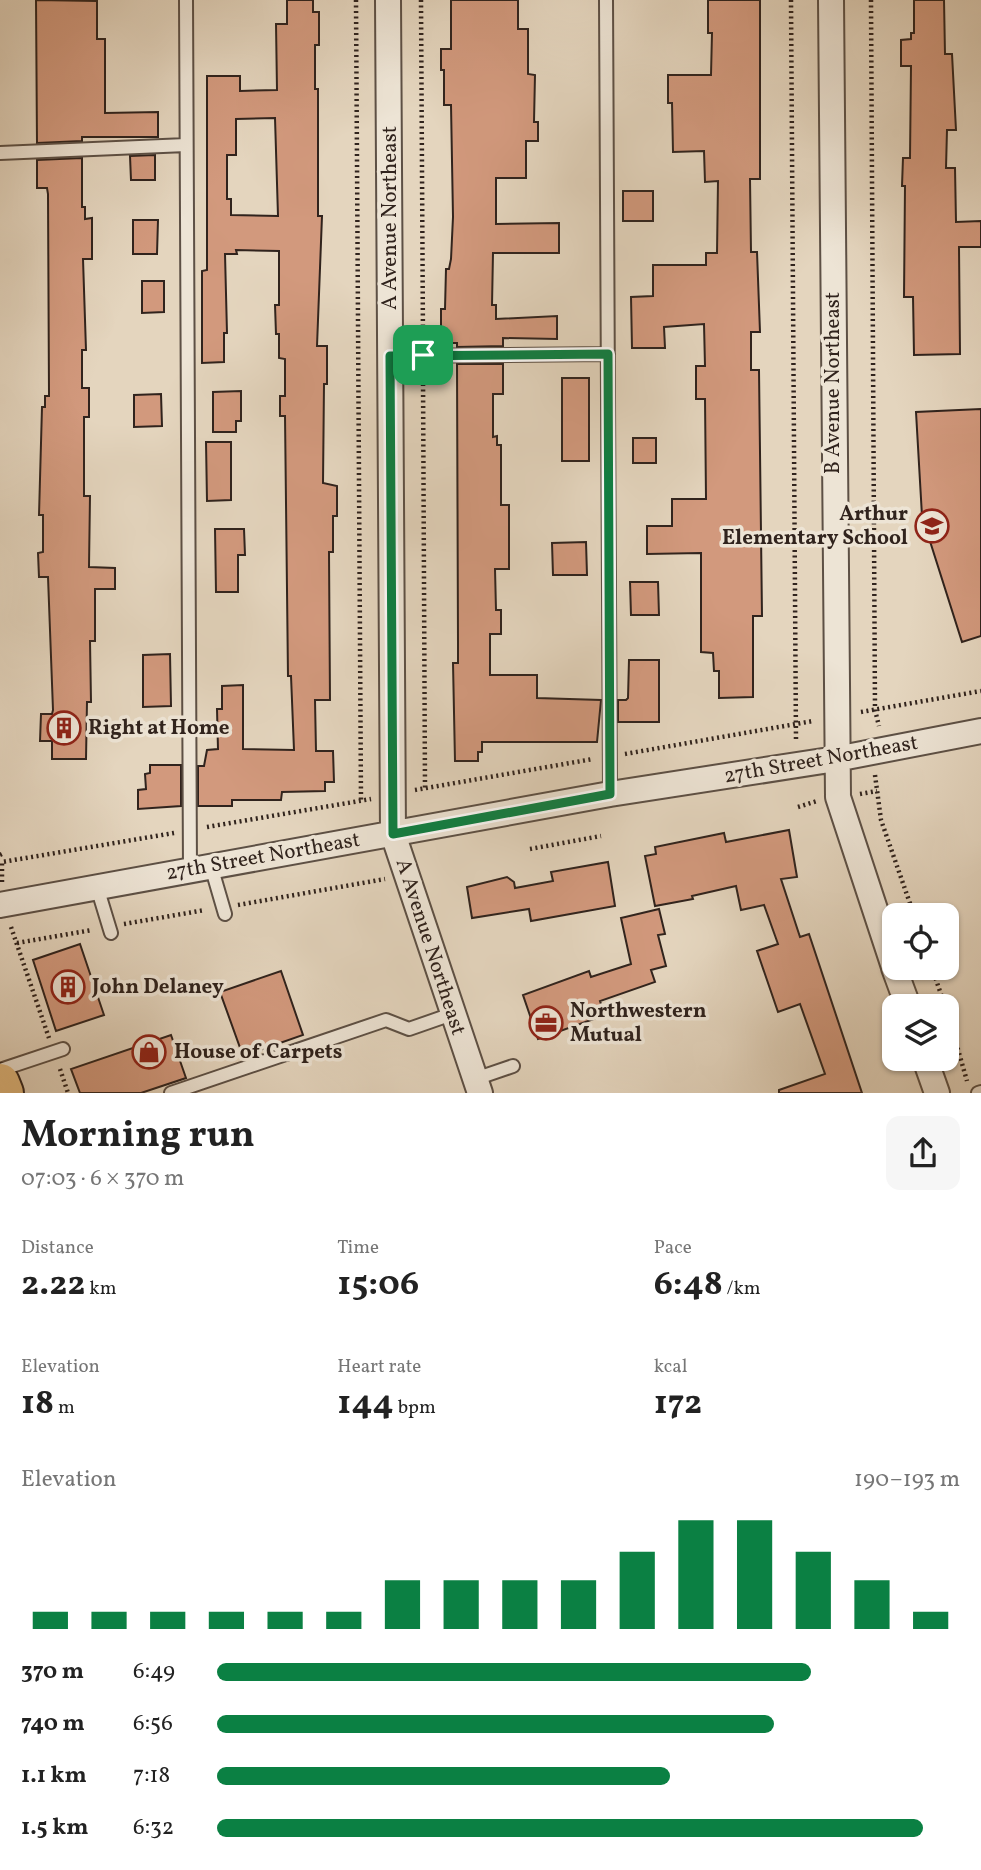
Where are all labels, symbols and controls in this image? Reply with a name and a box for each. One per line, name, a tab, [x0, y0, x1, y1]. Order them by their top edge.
street label: A Avenue Northeast	[376, 126, 405, 310]
street label: B Avenue Northeast	[819, 292, 848, 474]
pin	[393, 325, 453, 385]
icon: arrive	[404, 336, 442, 374]
place label: Arthur Elementary School	[722, 500, 908, 553]
school or university icon: Arthur Elementary School	[913, 507, 951, 545]
building icon: Right at Home	[45, 709, 83, 747]
place label: Right at Home	[88, 714, 230, 743]
street label: 27th Street Northeast	[722, 729, 920, 791]
street label: 27th Street Northeast	[164, 826, 362, 888]
street label: A Avenue Northeast	[388, 855, 472, 1039]
map controls	[882, 903, 959, 1071]
button: locate	[882, 903, 959, 980]
building icon: John Delaney	[49, 968, 87, 1006]
place label: John Delaney	[91, 973, 224, 1002]
button: layers	[882, 994, 959, 1071]
place label: Northwestern Mutual	[570, 997, 707, 1050]
office icon: Northwestern Mutual	[527, 1004, 565, 1042]
shop icon: House of Carpets	[130, 1033, 168, 1071]
place label: House of Carpets	[174, 1038, 342, 1067]
text: Morning run	[21, 1110, 255, 1163]
button: share	[886, 1116, 960, 1190]
text: 07:03 · 6 × 370 m	[21, 1163, 184, 1195]
text: Distance	[21, 1235, 94, 1261]
text: Time	[337, 1235, 379, 1261]
text: Pace	[654, 1235, 692, 1261]
text: 2.22	[21, 1261, 86, 1309]
text: 15:06	[337, 1261, 419, 1309]
text: 6:48	[654, 1261, 723, 1309]
text: km	[86, 1276, 117, 1302]
text: /km	[723, 1276, 761, 1302]
text: Elevation	[21, 1354, 100, 1380]
text: Heart rate	[337, 1354, 421, 1380]
text: kcal	[654, 1354, 687, 1380]
text: 18	[21, 1380, 54, 1428]
text: 144	[337, 1380, 394, 1428]
text: 172	[654, 1380, 702, 1428]
text: m	[54, 1395, 75, 1421]
text: bpm	[394, 1395, 436, 1421]
text: Elevation	[21, 1464, 117, 1496]
text: 190–193 m	[854, 1464, 960, 1496]
text: 370 m	[21, 1656, 84, 1688]
text: 6:49	[133, 1656, 175, 1688]
text: 740 m	[21, 1708, 85, 1740]
text: 6:56	[133, 1708, 173, 1740]
text: 1.1 km	[21, 1760, 87, 1792]
text: 7:18	[133, 1760, 170, 1792]
text: 1.5 km	[21, 1812, 88, 1844]
text: 6:32	[133, 1812, 174, 1844]

